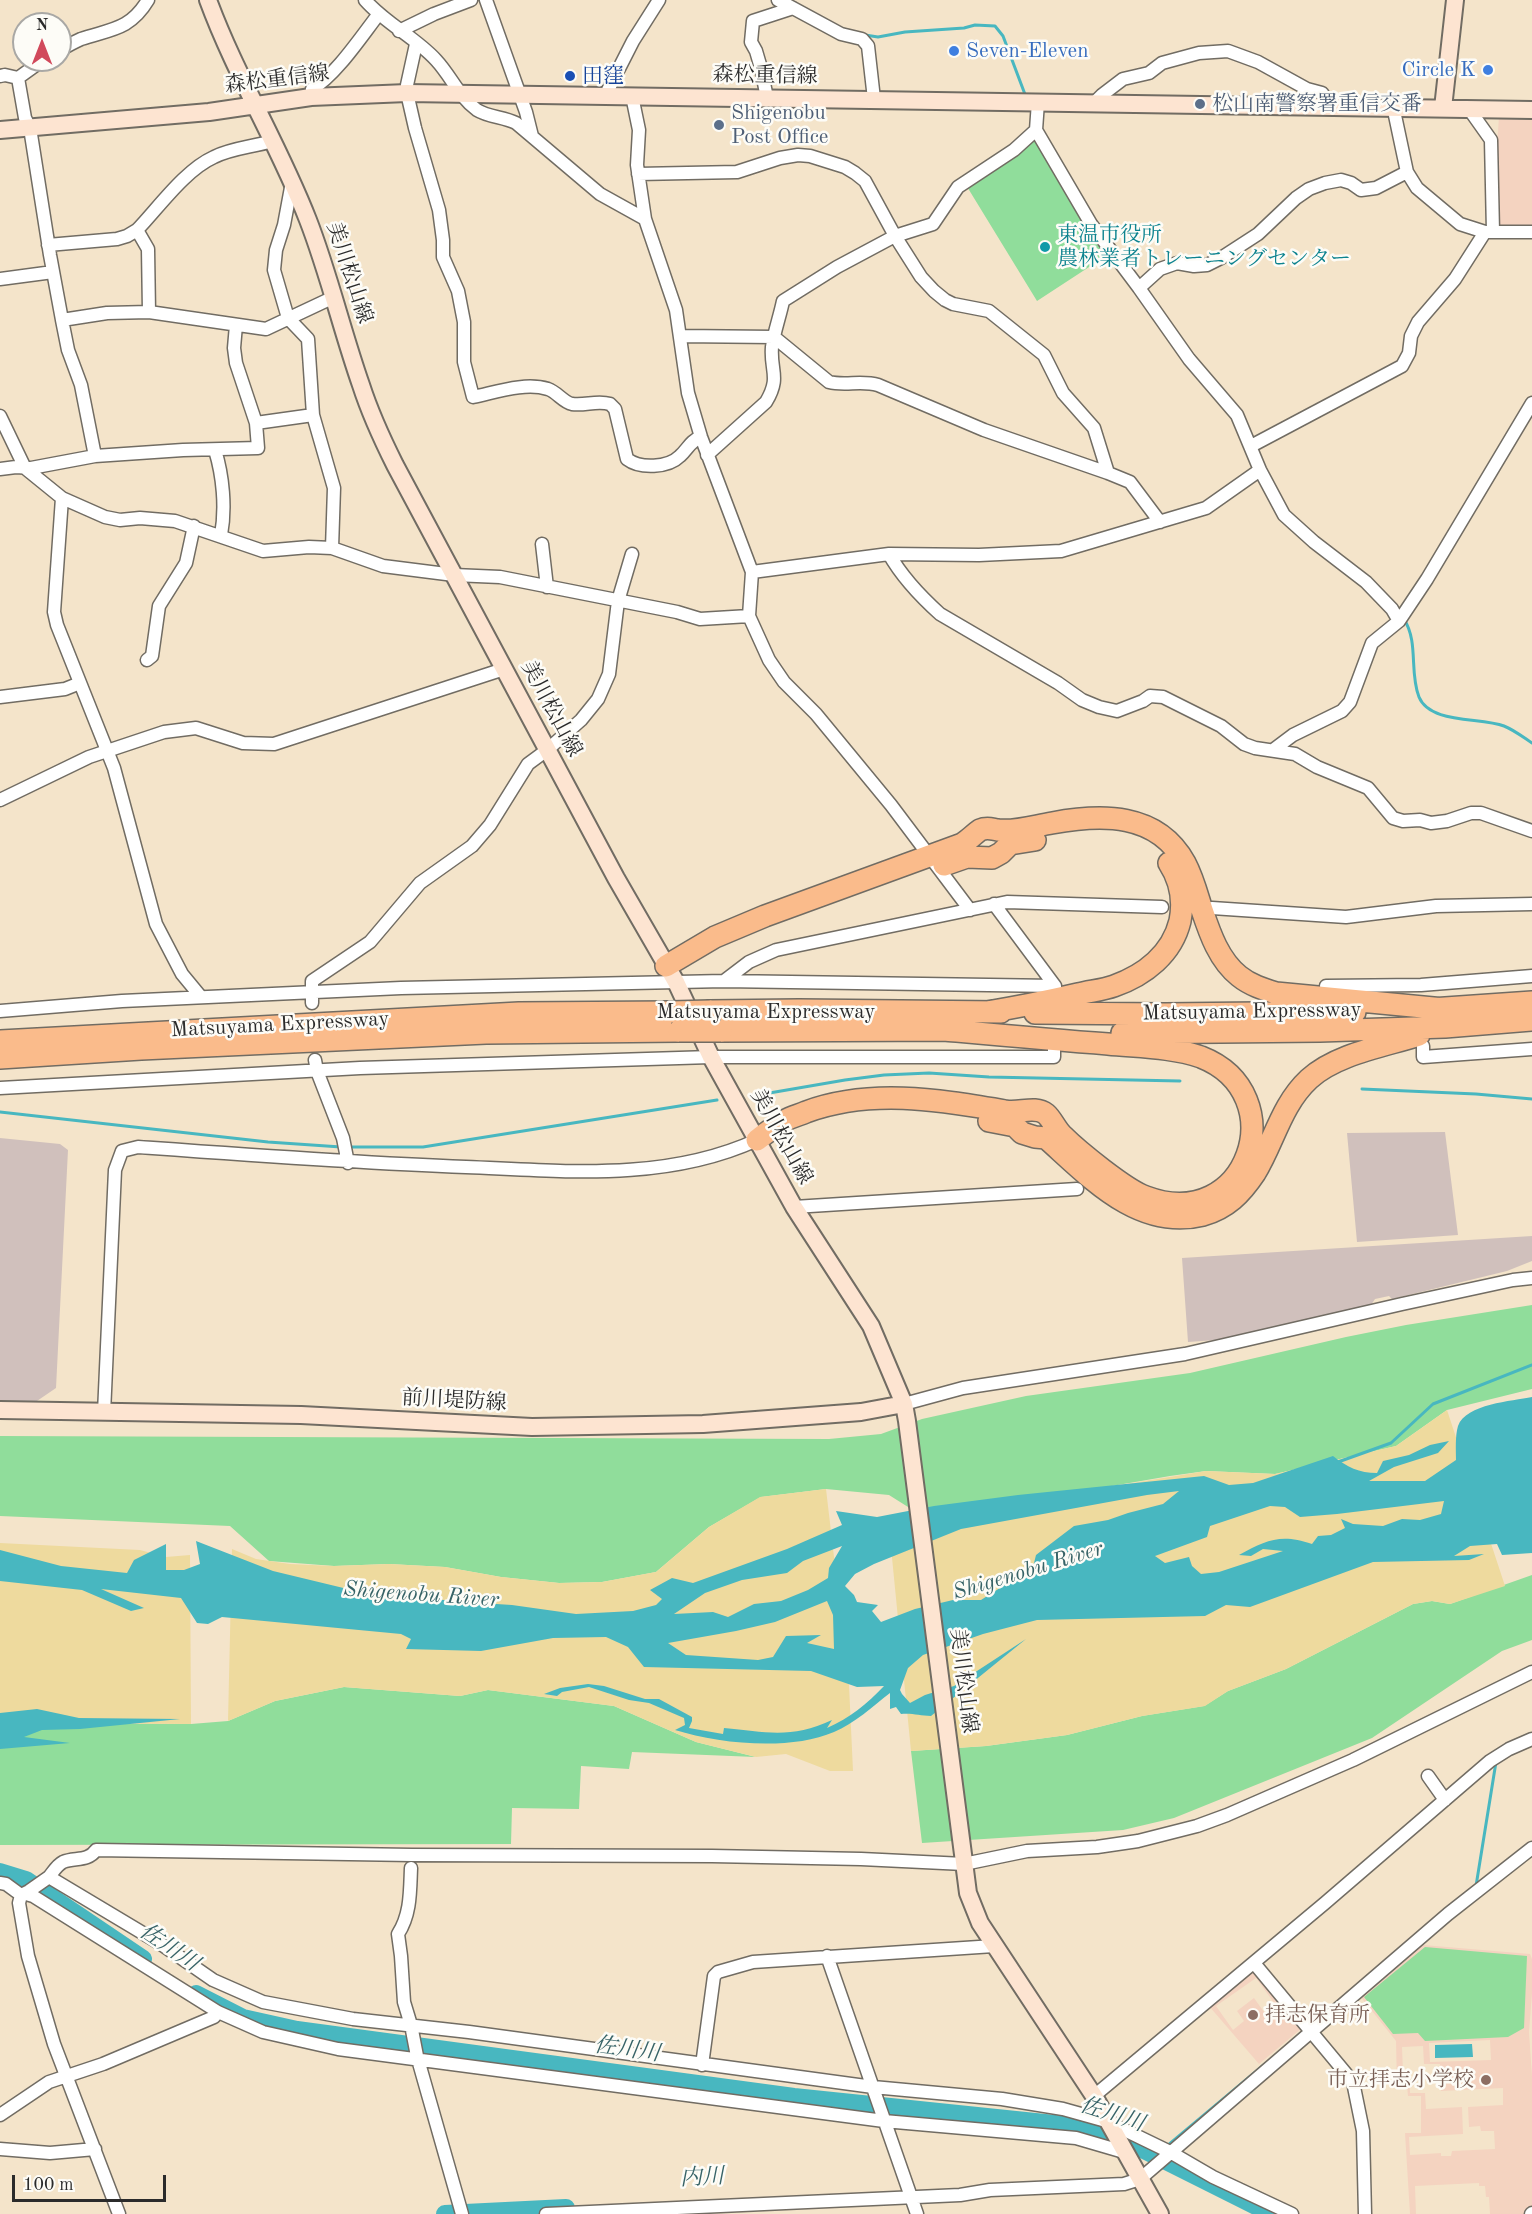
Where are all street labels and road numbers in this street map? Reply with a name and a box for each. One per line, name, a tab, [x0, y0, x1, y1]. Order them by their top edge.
street label: 森松重信線	[223, 61, 331, 99]
street label: 森松重信線	[712, 62, 818, 90]
street label: 美川松山線	[321, 219, 377, 327]
street label: 美川松山線	[515, 657, 587, 761]
street label: Matsuyama Expressway	[1142, 997, 1362, 1027]
street label: Matsuyama Expressway	[657, 999, 875, 1025]
street label: Matsuyama Expressway	[170, 1007, 390, 1043]
street label: 美川松山線	[745, 1085, 817, 1189]
street label: 前川堤防線	[401, 1386, 507, 1416]
street label: 美川松山線	[944, 1627, 982, 1735]

